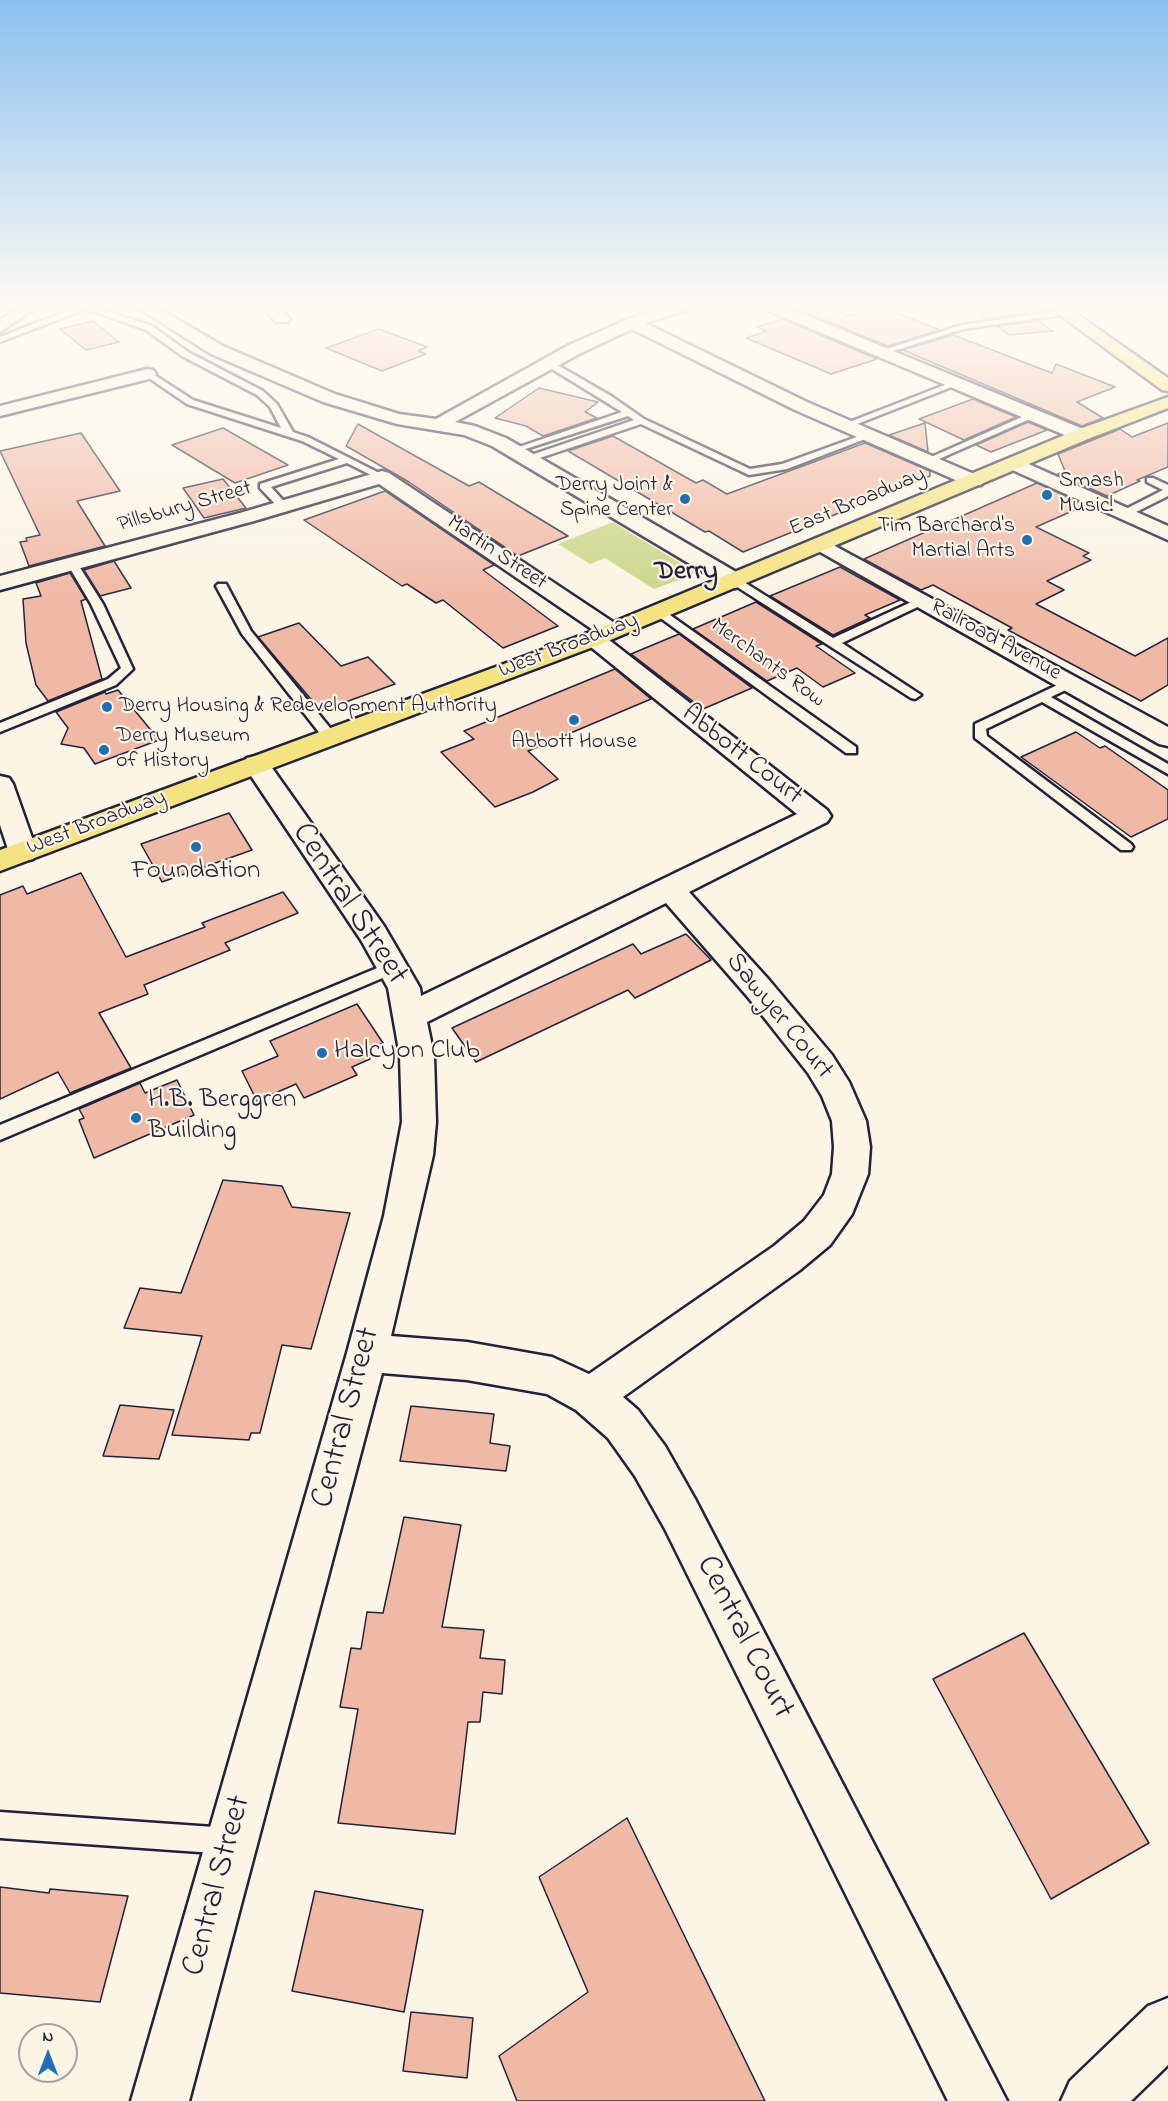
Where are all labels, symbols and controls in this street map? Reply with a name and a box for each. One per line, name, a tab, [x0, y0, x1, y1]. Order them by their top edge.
street label: East Broadway	[786, 462, 930, 544]
place label: Smash Music!	[1059, 469, 1124, 520]
place label: Derry Joint & Spine Center	[556, 473, 673, 524]
street label: Pillsbury Street	[115, 476, 255, 540]
marker: Smash Music!	[1040, 488, 1054, 502]
marker: Derry Joint & Spine Center	[678, 492, 692, 506]
street label: Martin Street	[441, 511, 551, 597]
place label: Tim Barchard's Martial Arts	[878, 514, 1015, 566]
marker: Tim Barchard's Martial Arts	[1020, 533, 1034, 547]
district label: Derry	[654, 558, 718, 590]
street label: Railroad Avenue	[925, 594, 1065, 688]
street label: West Broadway	[496, 608, 642, 686]
street label: Merchants Row	[705, 614, 829, 714]
place label: Derry Housing & Redevelopment Authority	[119, 694, 497, 720]
street label: Abbott Court	[674, 699, 808, 813]
marker: Derry Housing & Redevelopment Authority	[100, 700, 114, 714]
marker: Abbott House	[567, 713, 581, 727]
place label: Derry Museum of History	[116, 724, 250, 776]
place label: Abbott House	[511, 730, 637, 756]
marker: Derry Museum of History	[97, 743, 111, 757]
street label: West Broadway	[24, 785, 170, 863]
street label: Central Street	[281, 817, 415, 993]
marker: Foundation	[189, 840, 203, 854]
place label: Foundation	[132, 857, 260, 889]
street label: Sawyer Court	[717, 947, 839, 1087]
place label: Halcyon Club	[334, 1037, 480, 1069]
marker: Halcyon Club	[315, 1046, 329, 1060]
place label: H.B. Berggren Building	[148, 1086, 296, 1149]
marker: H.B. Berggren Building	[129, 1111, 143, 1125]
street label: Central Street	[305, 1323, 391, 1513]
street label: Central Court	[685, 1550, 801, 1726]
street label: Central Street	[176, 1791, 262, 1981]
north arrow	[18, 2023, 78, 2083]
text: N	[43, 2025, 53, 2049]

